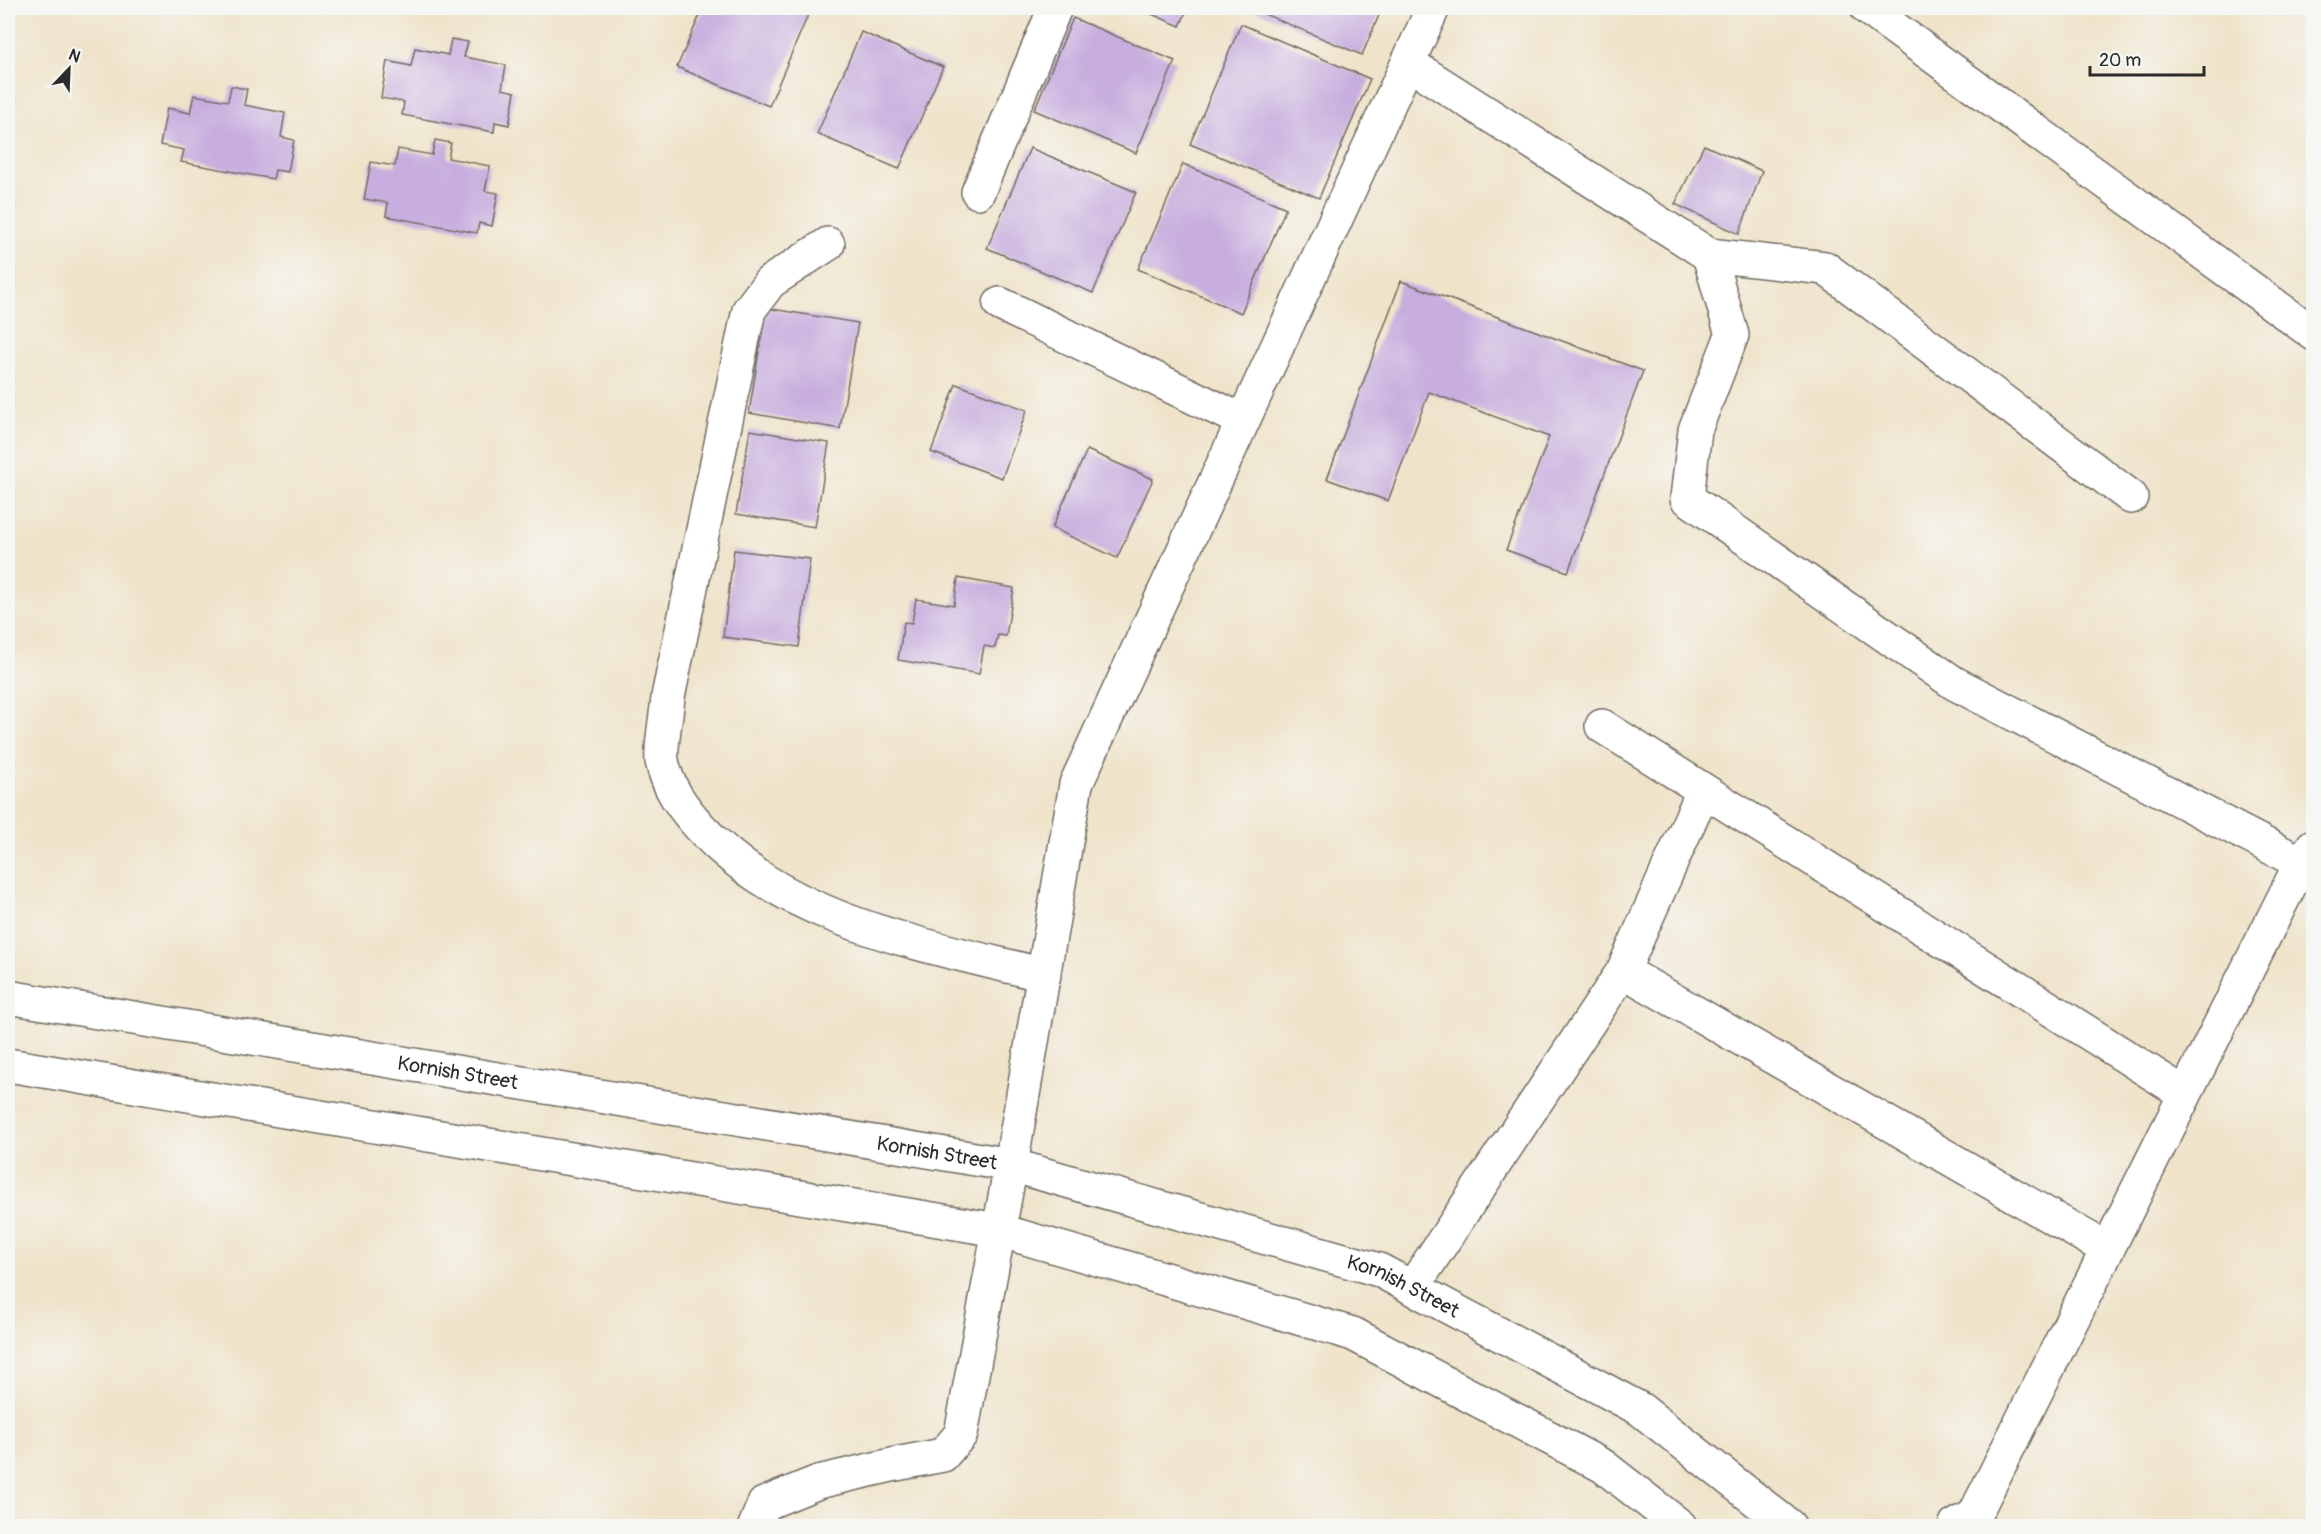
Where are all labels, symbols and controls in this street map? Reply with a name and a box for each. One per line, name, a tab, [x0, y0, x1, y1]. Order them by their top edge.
north arrow	[39, 39, 99, 99]
scale bar	[2090, 39, 2204, 77]
text: N	[66, 45, 84, 68]
text: 20 m	[2099, 49, 2141, 72]
street label: Kornish Street	[396, 1050, 521, 1095]
street label: Kornish Street	[875, 1131, 1000, 1176]
street label: Kornish Street	[1344, 1250, 1464, 1324]

